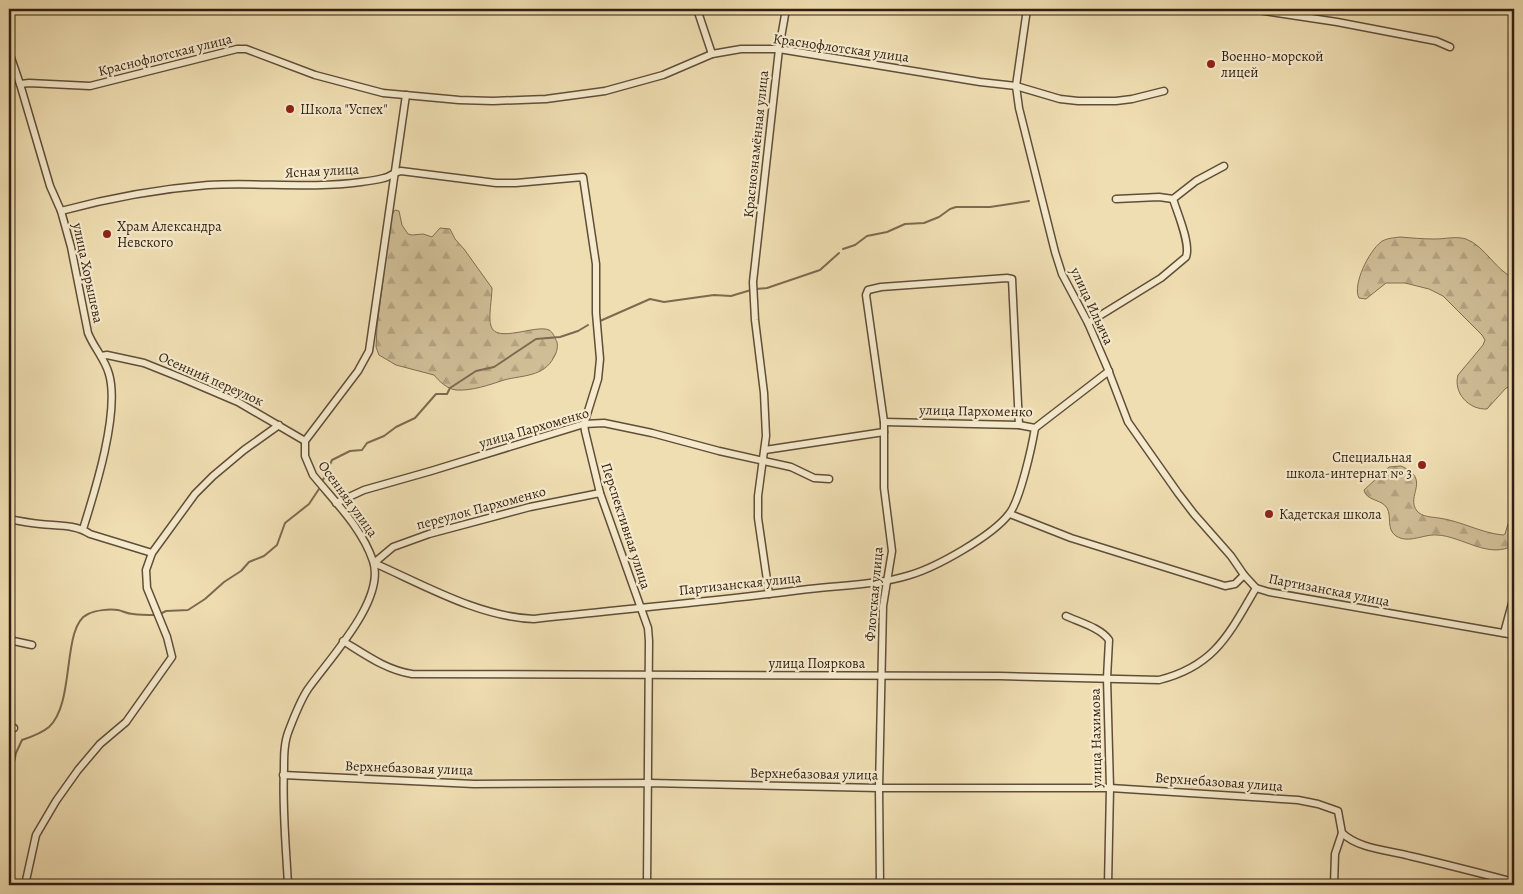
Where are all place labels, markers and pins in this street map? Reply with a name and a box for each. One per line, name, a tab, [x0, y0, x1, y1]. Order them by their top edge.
place label: Военно-морской лицей	[1221, 47, 1324, 82]
marker: Военно-морской лицей	[1205, 58, 1217, 70]
place label: Школа "Успех"	[300, 100, 388, 119]
marker: Школа "Успех"	[284, 103, 296, 115]
place label: Храм Александра Невского	[117, 217, 222, 252]
marker: Храм Александра Невского	[101, 228, 113, 240]
place label: Специальная школа-интернат № 3	[1286, 448, 1412, 483]
marker: Специальная школа-интернат № 3	[1416, 459, 1428, 471]
place label: Кадетская школа	[1279, 505, 1382, 524]
marker: Кадетская школа	[1263, 508, 1275, 520]

